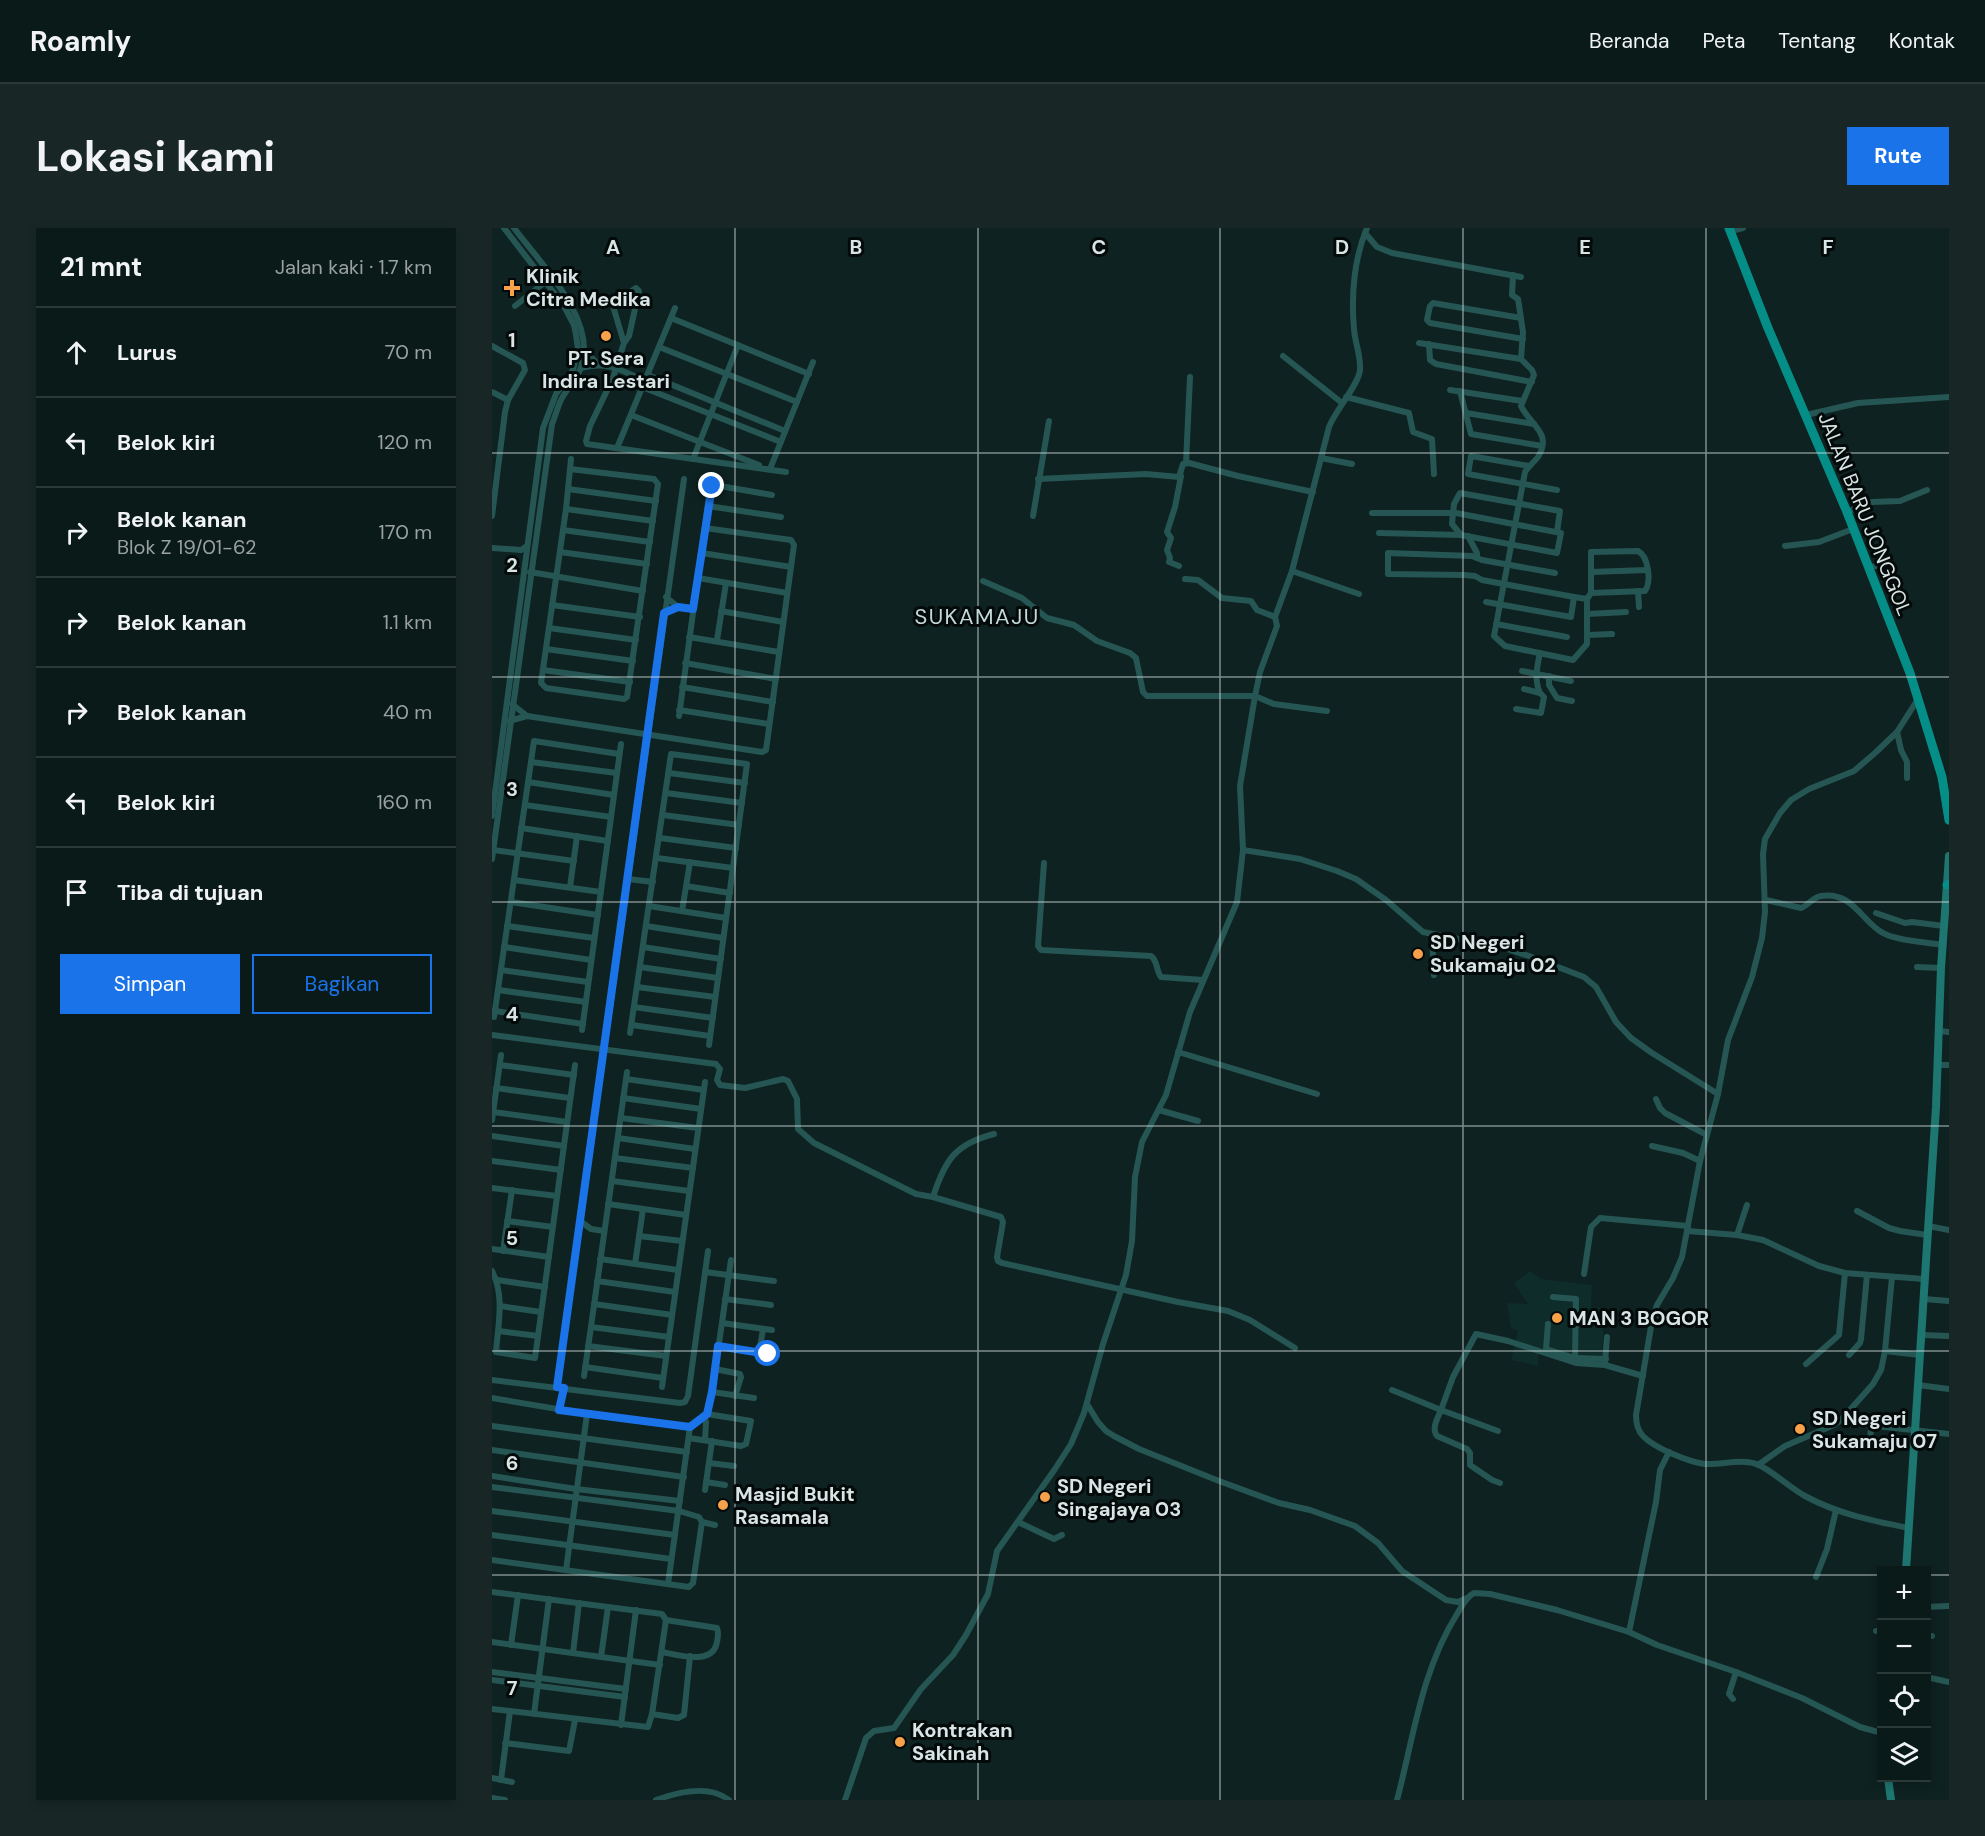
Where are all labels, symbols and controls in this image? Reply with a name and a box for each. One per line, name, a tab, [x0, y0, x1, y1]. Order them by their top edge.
text: Roamly	[30, 23, 131, 60]
text: Beranda	[1589, 27, 1670, 55]
text: Peta	[1703, 27, 1745, 55]
text: Tentang	[1778, 27, 1856, 55]
text: Kontak	[1889, 27, 1955, 55]
button: Rute	[1847, 127, 1949, 185]
text: Lokasi kami	[36, 129, 275, 184]
text: A	[606, 234, 620, 260]
text: B	[850, 234, 862, 260]
text: C	[1092, 234, 1106, 260]
text: D	[1335, 234, 1349, 260]
text: E	[1579, 234, 1591, 260]
text: F	[1822, 234, 1834, 260]
text: 21 mnt	[60, 250, 142, 284]
text: Jalan kaki · 1.7 km	[275, 254, 432, 280]
place label: Klinik Citra Medika	[526, 263, 651, 312]
marker: Klinik Citra Medika	[503, 279, 521, 297]
text: 1	[508, 327, 516, 353]
marker: PT. Sera Indira Lestari	[599, 329, 613, 343]
icon: ahead	[60, 336, 93, 369]
text: Lurus	[117, 338, 177, 367]
text: 70 m	[385, 339, 432, 365]
place label: PT. Sera Indira Lestari	[542, 345, 670, 394]
street label: JALAN BARU JONGGOL	[1812, 409, 1918, 619]
icon: left	[60, 426, 93, 459]
text: Belok kiri	[117, 428, 215, 457]
text: 120 m	[378, 429, 432, 455]
route end	[698, 472, 724, 498]
text: Belok kanan	[117, 505, 247, 534]
icon: right	[60, 516, 93, 549]
text: 170 m	[379, 519, 432, 545]
text: Blok Z 19/01-62	[117, 534, 256, 560]
text: 2	[506, 552, 518, 578]
district label: SUKAMAJU	[914, 602, 1040, 631]
icon: right	[60, 606, 93, 639]
text: Belok kanan	[117, 608, 247, 637]
text: 1.1 km	[383, 609, 432, 635]
icon: right	[60, 696, 93, 729]
text: Belok kanan	[117, 698, 247, 727]
text: 40 m	[383, 699, 432, 725]
text: 3	[506, 776, 518, 802]
icon: left	[60, 786, 93, 819]
text: Belok kiri	[117, 788, 215, 817]
text: 160 m	[376, 789, 432, 815]
icon: arrive	[60, 876, 93, 909]
text: Tiba di tujuan	[117, 878, 263, 907]
place label: SD Negeri Sukamaju 02	[1430, 929, 1556, 978]
marker: SD Negeri Sukamaju 02	[1411, 947, 1425, 961]
button: Simpan	[60, 954, 240, 1014]
button: Bagikan	[252, 954, 432, 1014]
text: 4	[506, 1001, 519, 1027]
text: 5	[506, 1225, 518, 1251]
place label: MAN 3 BOGOR	[1569, 1305, 1709, 1331]
marker: MAN 3 BOGOR	[1550, 1311, 1564, 1325]
route start	[754, 1340, 780, 1366]
place label: SD Negeri Sukamaju 07	[1812, 1405, 1937, 1454]
marker: SD Negeri Sukamaju 07	[1793, 1422, 1807, 1436]
text: 6	[506, 1450, 518, 1476]
place label: SD Negeri Singajaya 03	[1057, 1473, 1181, 1522]
place label: Masjid Bukit Rasamala	[735, 1481, 855, 1530]
marker: SD Negeri Singajaya 03	[1038, 1490, 1052, 1504]
marker: Masjid Bukit Rasamala	[716, 1498, 730, 1512]
map controls	[1877, 1566, 1931, 1782]
button: +	[1877, 1566, 1931, 1620]
button: −	[1877, 1620, 1931, 1674]
button: locate	[1877, 1674, 1931, 1728]
text: 7	[507, 1675, 518, 1701]
place label: Kontrakan Sakinah	[912, 1717, 1013, 1766]
button: layers	[1877, 1728, 1931, 1782]
marker: Kontrakan Sakinah	[893, 1735, 907, 1749]

